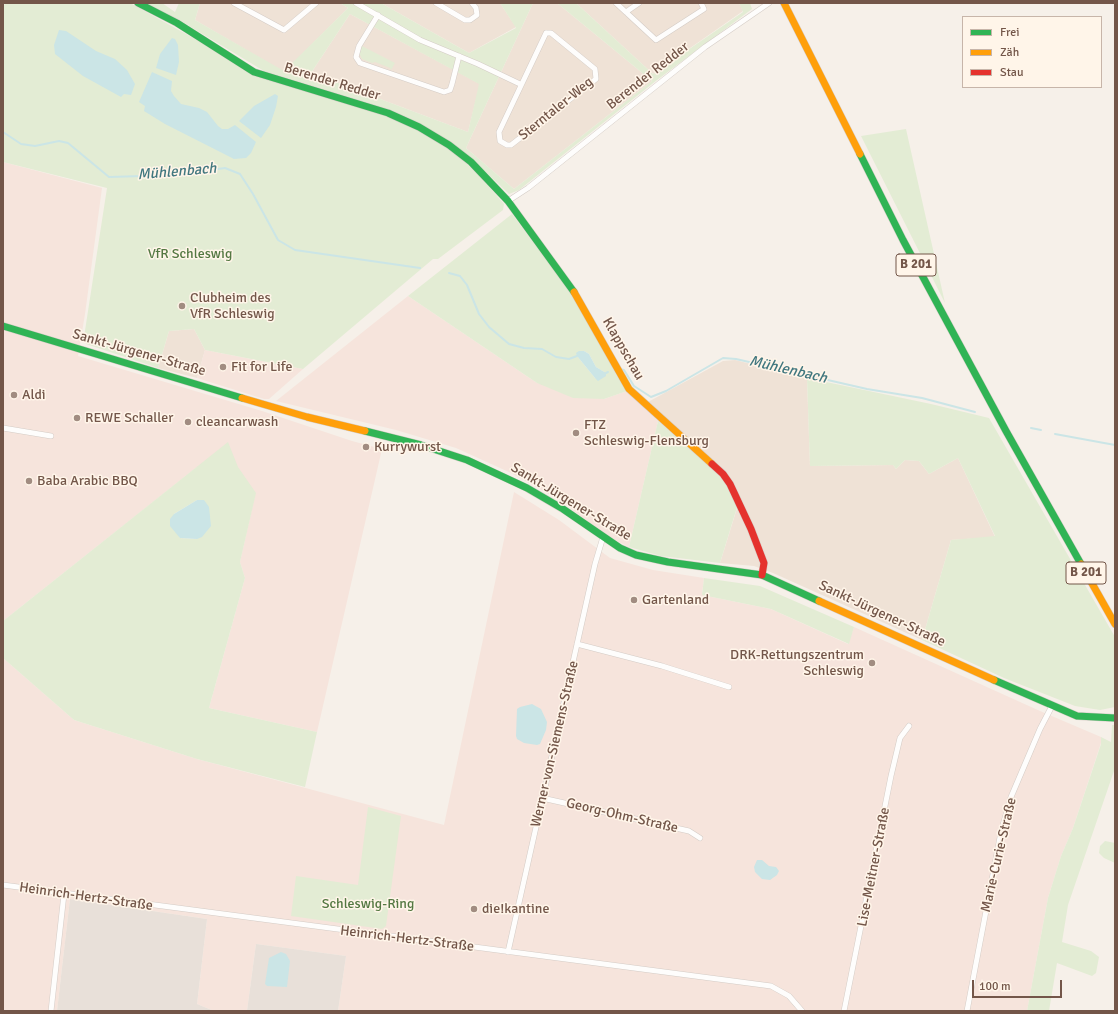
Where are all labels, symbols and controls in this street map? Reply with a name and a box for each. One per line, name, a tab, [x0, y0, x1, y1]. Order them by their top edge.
legend	[962, 16, 1102, 88]
text: Frei	[1000, 25, 1019, 40]
street label: Berender Redder	[603, 39, 693, 113]
text: Zäh	[1000, 45, 1019, 60]
street label: Berender Redder	[282, 59, 382, 105]
text: Stau	[1000, 65, 1024, 80]
street label: Sterntaler-Weg	[515, 74, 597, 144]
water label: Mühlenbach	[137, 160, 217, 184]
park label: VfR Schleswig	[148, 246, 232, 262]
road number: B 201	[896, 254, 936, 276]
place label: Clubheim des VfR Schleswig	[190, 290, 275, 322]
marker: Clubheim des VfR Schleswig	[177, 301, 187, 311]
street label: Klappschau	[598, 315, 648, 383]
street label: Sankt-Jürgener-Straße	[70, 326, 208, 380]
water label: Mühlenbach	[747, 352, 829, 388]
place label: Fit for Life	[231, 359, 292, 375]
marker: Fit for Life	[218, 362, 228, 372]
place label: Aldi	[22, 387, 46, 403]
marker: Aldi	[9, 390, 19, 400]
place label: REWE Schaller	[85, 410, 173, 426]
marker: REWE Schaller	[72, 413, 82, 423]
place label: cleancarwash	[196, 414, 278, 430]
marker: cleancarwash	[183, 417, 193, 427]
place label: FTZ Schleswig-Flensburg	[584, 417, 709, 450]
marker: FTZ Schleswig-Flensburg	[571, 428, 581, 438]
place label: Kurrywurst	[374, 439, 441, 455]
marker: Kurrywurst	[361, 442, 371, 452]
street label: Sankt-Jürgener-Straße	[508, 459, 634, 545]
place label: Baba Arabic BBQ	[37, 473, 138, 489]
marker: Baba Arabic BBQ	[24, 476, 34, 486]
road number: B 201	[1066, 562, 1106, 584]
street label: Sankt-Jürgener-Straße	[816, 577, 948, 651]
place label: Gartenland	[642, 592, 709, 608]
marker: Gartenland	[629, 595, 639, 605]
place label: DRK-Rettungszentrum Schleswig	[730, 647, 864, 680]
marker: DRK-Rettungszentrum Schleswig	[867, 658, 877, 668]
street label: Werner-von-Siemens-Straße	[528, 659, 582, 829]
street label: Georg-Ohm-Straße	[565, 795, 679, 837]
street label: Marie-Curie-Straße	[978, 796, 1020, 914]
street label: Lise-Meitner-Straße	[854, 806, 894, 928]
street label: Heinrich-Hertz-Straße	[18, 879, 154, 915]
park label: Schleswig-Ring	[322, 896, 414, 912]
place label: die!kantine	[482, 901, 549, 917]
marker: die!kantine	[469, 904, 479, 914]
street label: Heinrich-Hertz-Straße	[339, 922, 475, 956]
scale bar	[974, 972, 1064, 998]
text: 100 m	[979, 979, 1011, 994]

